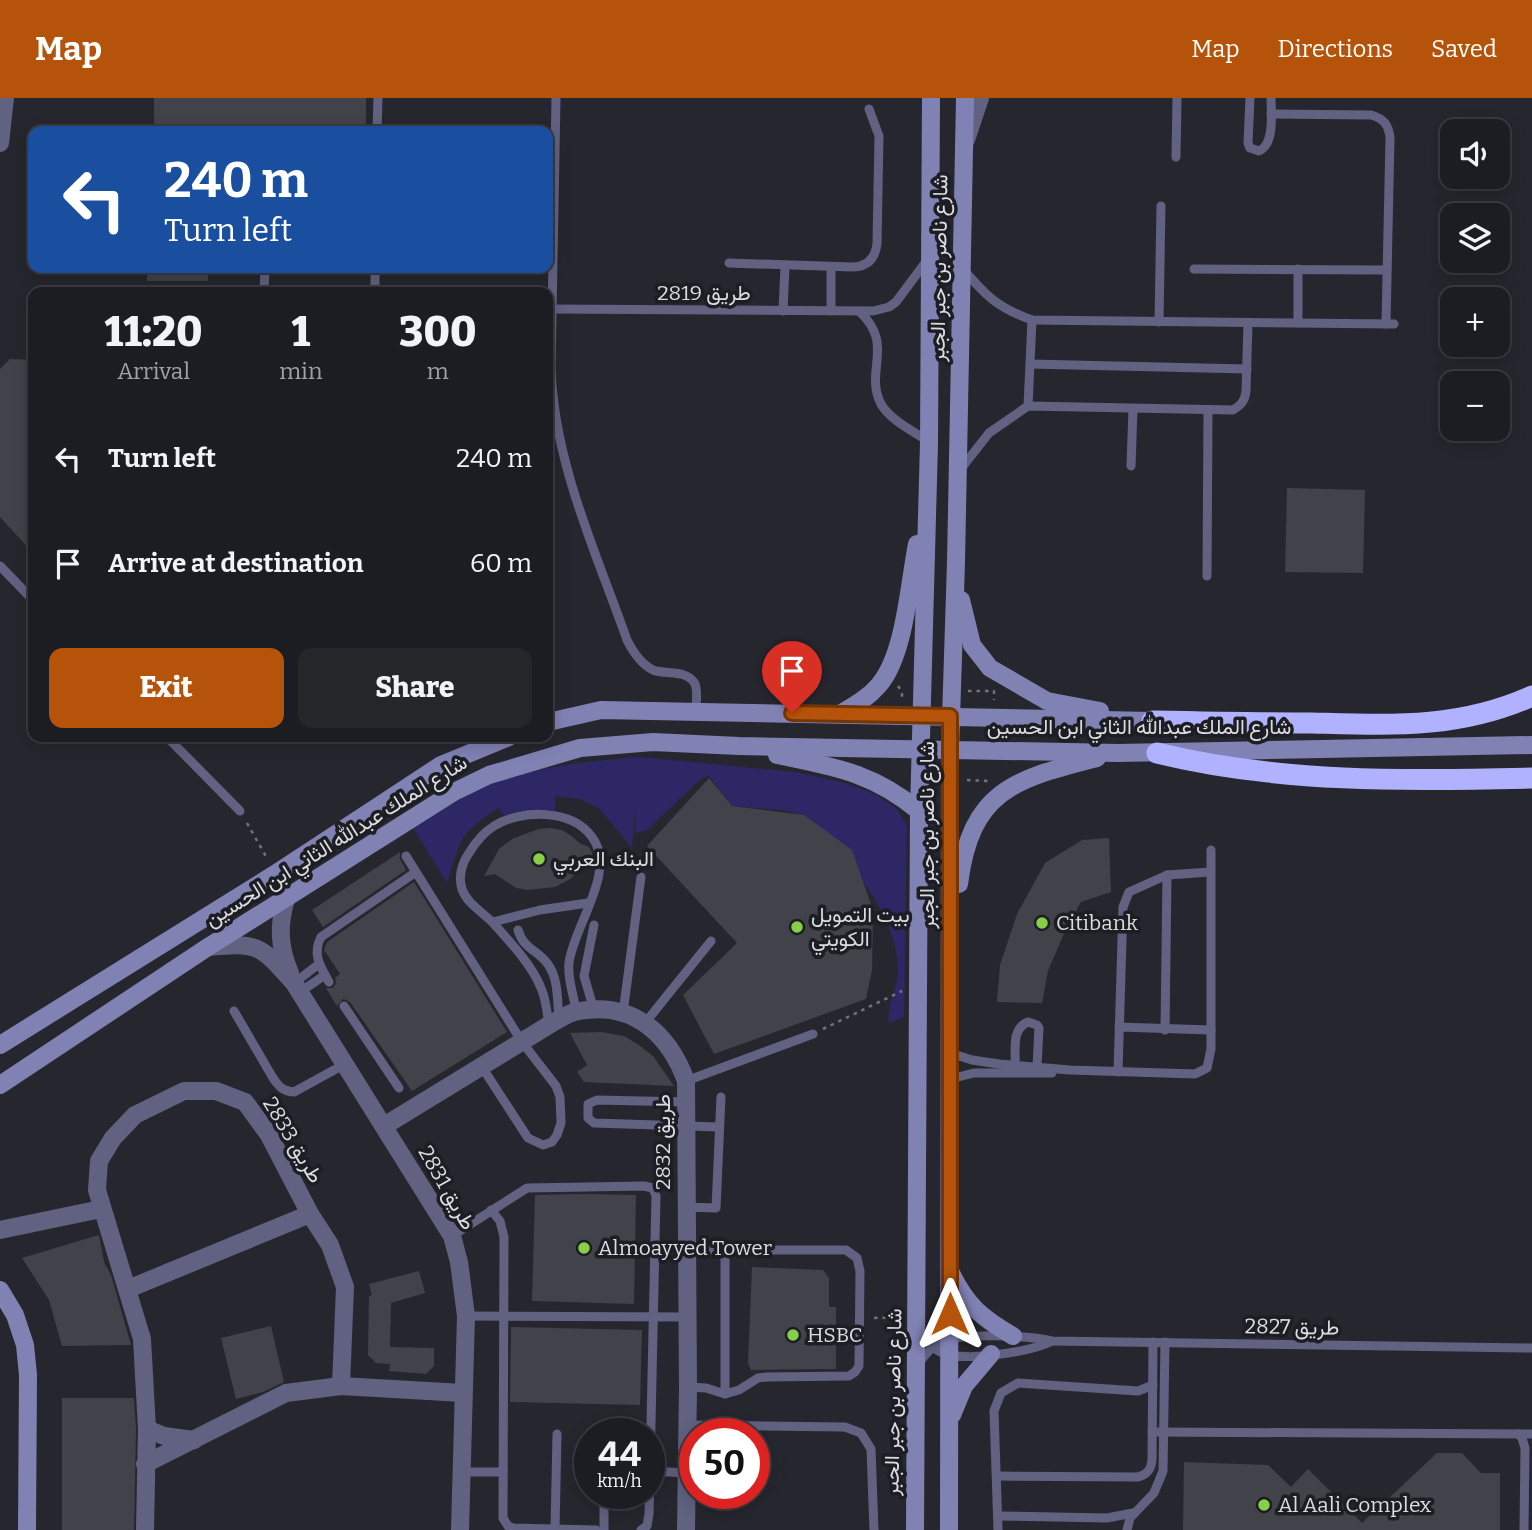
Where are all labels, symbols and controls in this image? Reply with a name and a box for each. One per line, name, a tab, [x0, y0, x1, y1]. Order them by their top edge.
text: Map	[35, 29, 102, 69]
text: Map	[1191, 35, 1240, 63]
text: Directions	[1278, 35, 1393, 63]
text: Saved	[1431, 35, 1497, 63]
map controls	[1440, 119, 1510, 441]
button: sound	[1440, 119, 1510, 189]
text: 240 m	[164, 151, 308, 210]
icon: left	[49, 154, 140, 245]
street label: شارع ناصر بن جبر الجبر	[924, 174, 955, 363]
button: layers	[1440, 203, 1510, 273]
text: Turn left	[164, 211, 292, 249]
street label: طريق 2819	[657, 280, 751, 306]
button: +	[1440, 287, 1510, 357]
text: 11:20	[105, 307, 203, 357]
text: 1	[292, 307, 310, 357]
text: 300	[399, 307, 476, 357]
text: Arrival	[117, 357, 190, 385]
text: min	[279, 357, 323, 385]
text: m	[427, 357, 449, 385]
button: −	[1440, 371, 1510, 441]
icon: left	[49, 440, 87, 478]
text: Turn left	[108, 443, 216, 474]
text: 240 m	[456, 443, 532, 474]
icon: arrive	[49, 545, 87, 583]
text: Arrive at destination	[108, 548, 363, 579]
text: 60 m	[470, 548, 532, 579]
pin	[762, 641, 822, 713]
button: Exit	[49, 648, 284, 728]
button: Share	[298, 648, 532, 728]
icon: arrive	[773, 652, 811, 690]
street label: شارع الملك عبدالله الثاني ابن الحسين	[987, 714, 1291, 744]
street label: شارع ناصر بن جبر الجبر	[914, 741, 941, 930]
street label: شارع الملك عبدالله الثاني ابن الحسين	[200, 749, 474, 936]
place label: البنك العربي	[553, 846, 654, 876]
marker: البنك العربي	[531, 851, 547, 867]
place label: بيت التمويل الكويتي	[811, 902, 910, 956]
place label: Citibank	[1056, 910, 1138, 936]
marker: Citibank	[1034, 915, 1050, 931]
marker: بيت التمويل الكويتي	[789, 919, 805, 935]
street label: طريق 2833	[257, 1092, 329, 1188]
street label: طريق 2832	[650, 1094, 676, 1190]
street label: طريق 2831	[413, 1141, 481, 1235]
place label: Almoayyed Tower	[598, 1235, 772, 1261]
marker: Almoayyed Tower	[576, 1240, 592, 1256]
position arrow	[913, 1277, 987, 1351]
street label: شارع ناصر بن جبر الجبر	[878, 1308, 909, 1497]
street label: طريق 2827	[1245, 1313, 1339, 1341]
place label: HSBC	[807, 1322, 862, 1348]
marker: HSBC	[785, 1327, 801, 1343]
speed limit sign: 50	[679, 1418, 770, 1509]
text: 44	[598, 1433, 641, 1475]
text: km/h	[597, 1470, 642, 1492]
place label: Al Aali Complex	[1278, 1492, 1432, 1518]
marker: Al Aali Complex	[1256, 1497, 1272, 1513]

